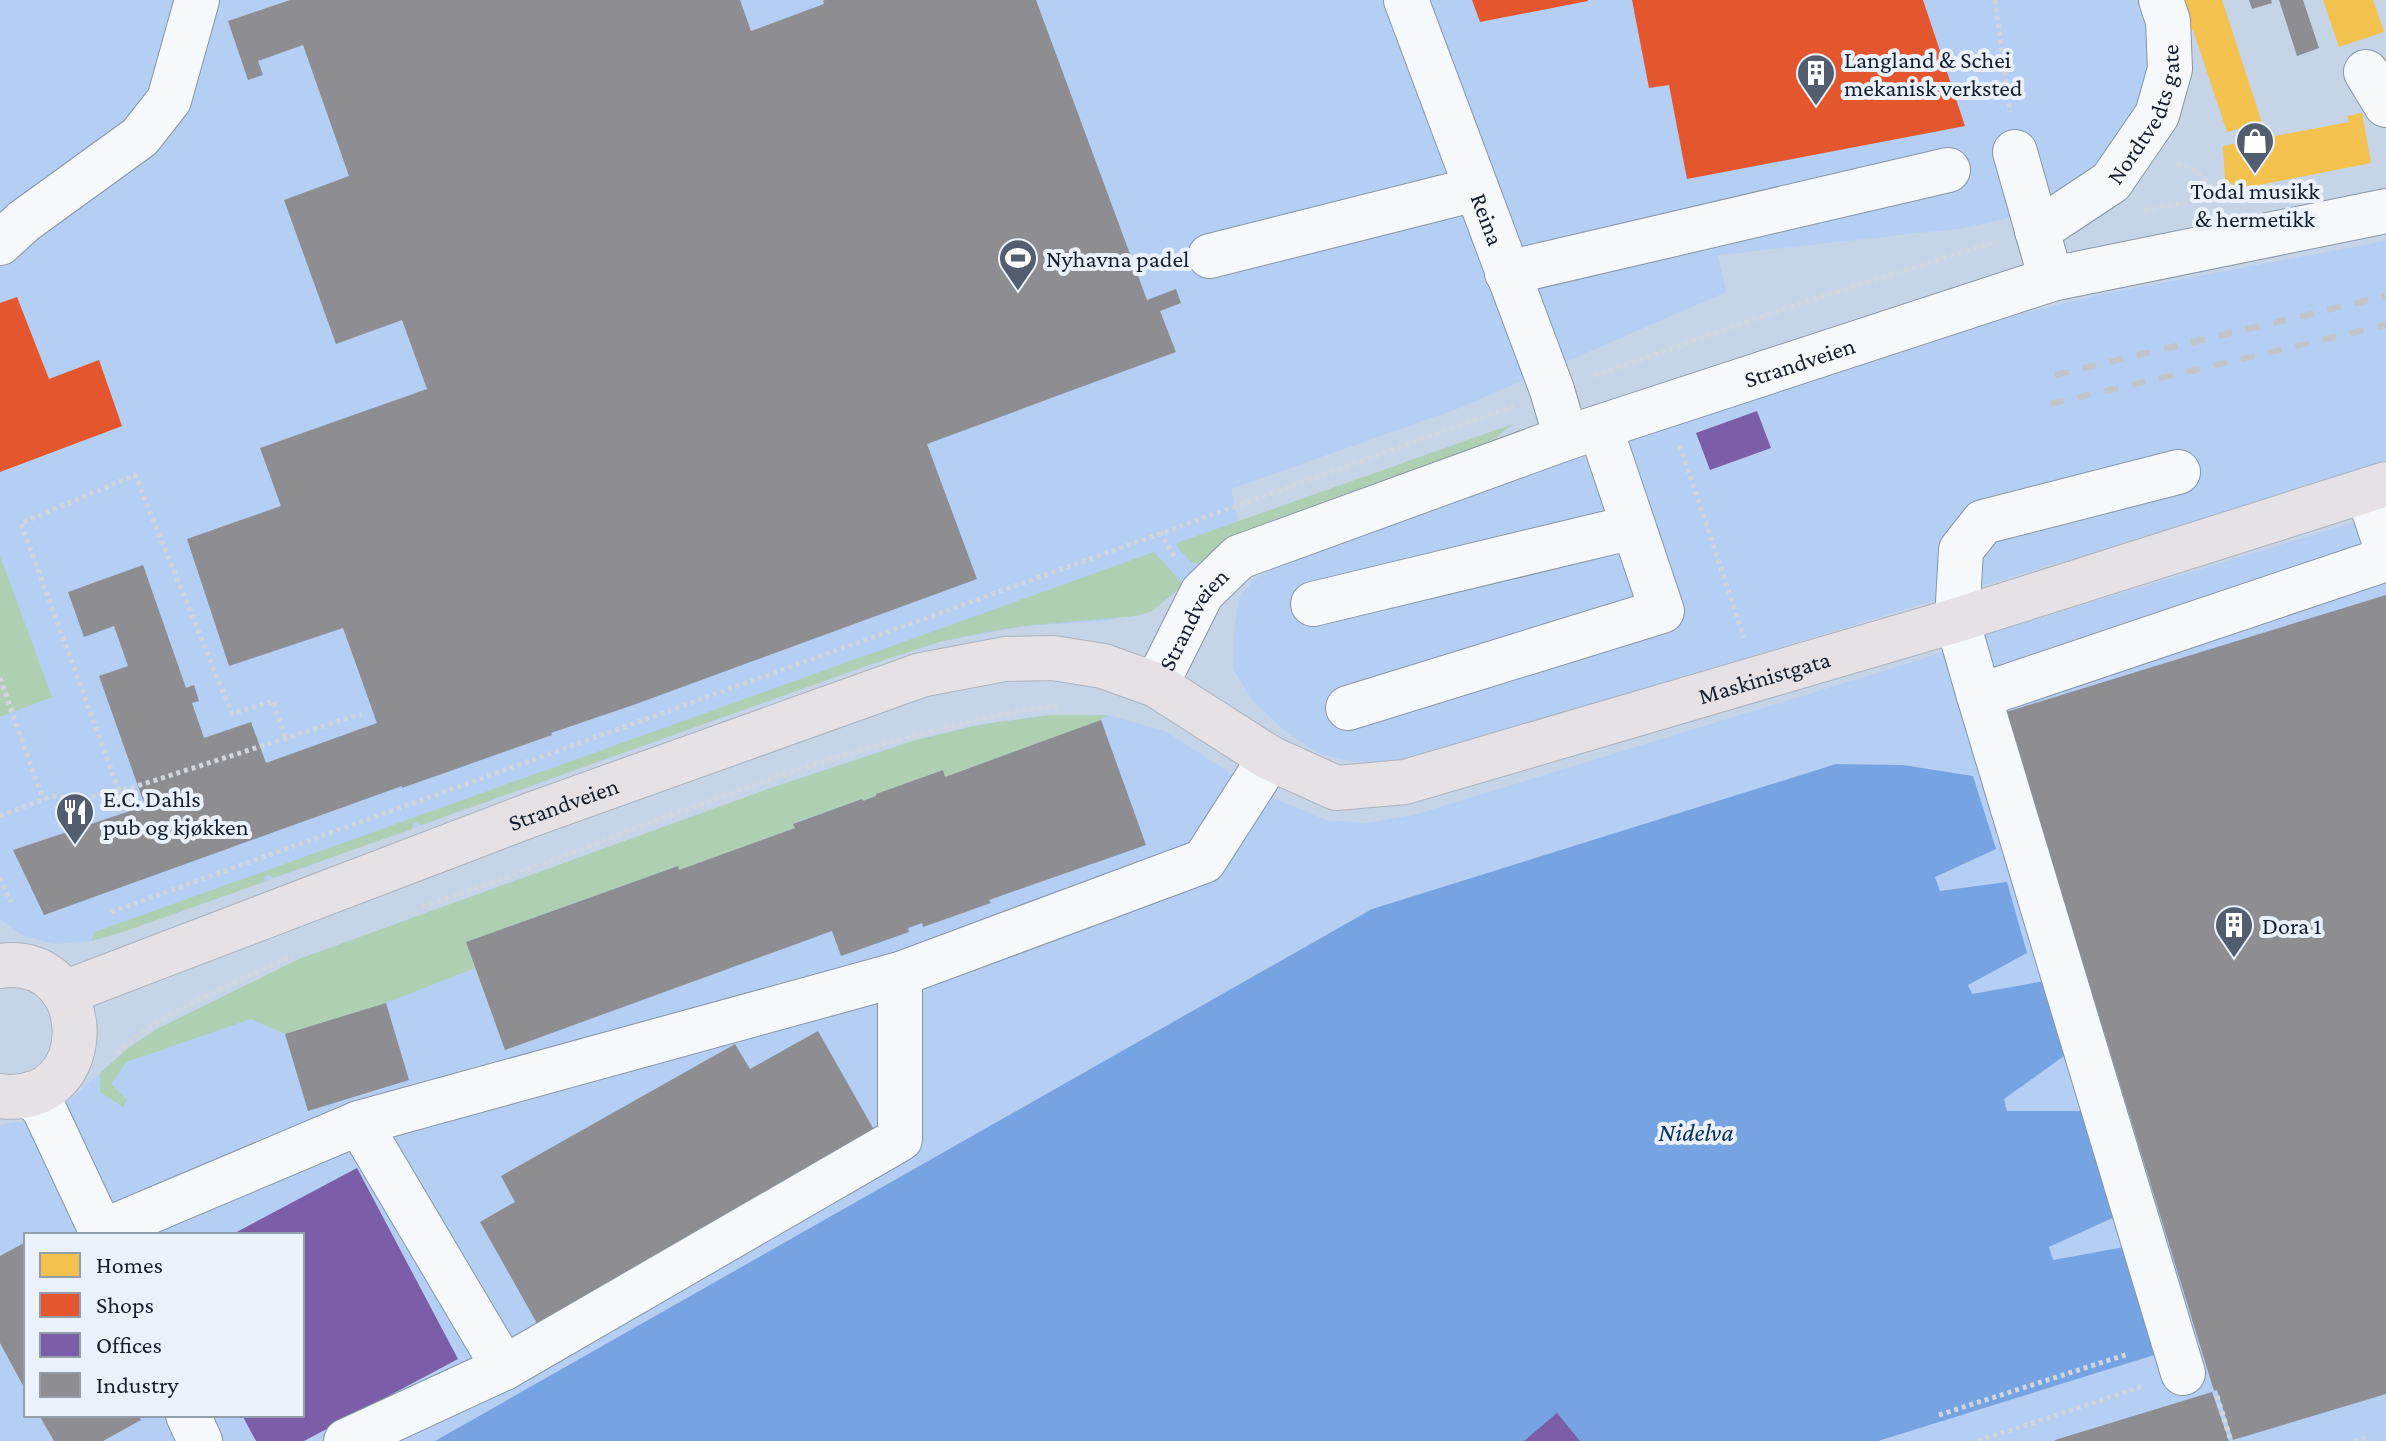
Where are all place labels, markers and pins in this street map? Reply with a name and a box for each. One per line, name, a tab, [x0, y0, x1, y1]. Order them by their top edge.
place label: Langland & Schei mekanisk verksted	[1844, 46, 2023, 101]
building icon: Langland & Schei mekanisk verksted	[1795, 52, 1837, 107]
shop icon: Todal musikk & hermetikk	[2234, 120, 2276, 175]
place label: Todal musikk & hermetikk	[2190, 177, 2320, 232]
sports icon: Nyhavna padel	[997, 237, 1039, 292]
place label: Nyhavna padel	[1046, 245, 1189, 272]
place label: E.C. Dahls pub og kjøkken	[103, 785, 249, 840]
restaurant icon: E.C. Dahls pub og kjøkken	[54, 791, 96, 846]
building icon: Dora 1	[2213, 904, 2255, 959]
place label: Dora 1	[2262, 912, 2322, 939]

